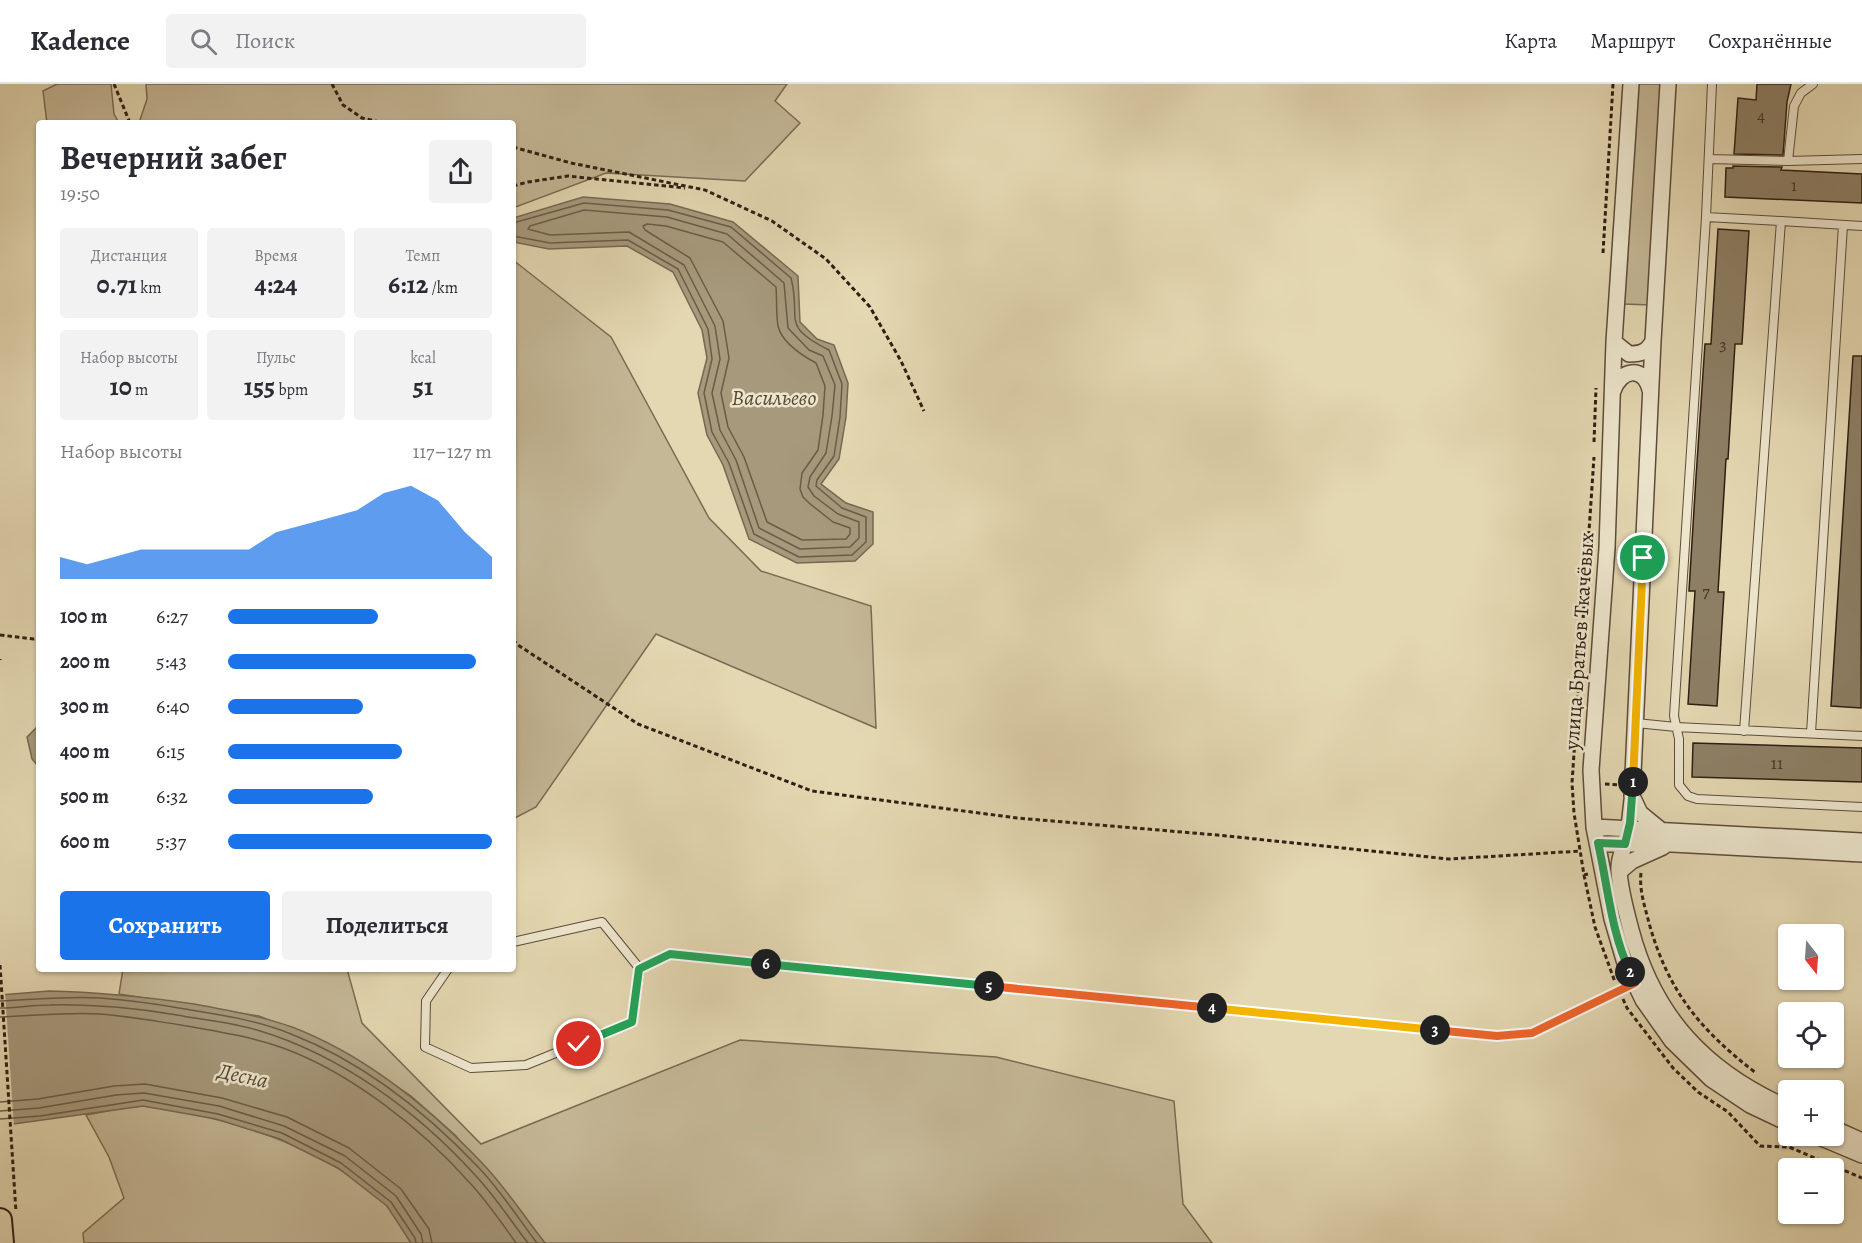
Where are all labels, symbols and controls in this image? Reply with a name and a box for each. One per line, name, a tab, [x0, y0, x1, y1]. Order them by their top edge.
search box	[166, 14, 586, 68]
text: Kadence	[30, 22, 130, 60]
icon: search	[187, 25, 220, 58]
text: Поиск	[235, 26, 295, 56]
text: Карта	[1504, 27, 1557, 55]
text: Маршрут	[1590, 27, 1675, 55]
text: Сохранённые	[1708, 27, 1832, 55]
house number: 4	[1757, 103, 1765, 127]
text: Вечерний забег	[60, 135, 287, 180]
button: share	[429, 140, 492, 203]
house number: 1	[1791, 173, 1797, 197]
text: 19:50	[60, 180, 100, 207]
text: Дистанция	[91, 245, 167, 267]
text: Время	[254, 245, 298, 267]
text: Темп	[406, 245, 440, 267]
text: 0.71	[96, 267, 137, 302]
text: 4:24	[254, 267, 298, 302]
text: 6:12	[388, 267, 428, 302]
text: km	[137, 277, 162, 299]
text: /km	[428, 277, 458, 299]
house number: 3	[1719, 332, 1727, 356]
text: Набор высоты	[80, 347, 178, 369]
text: Пульс	[256, 347, 296, 369]
text: kcal	[410, 347, 436, 369]
text: 10	[110, 369, 132, 404]
text: 155	[244, 369, 275, 404]
text: 51	[413, 369, 433, 404]
text: m	[132, 379, 148, 401]
text: bpm	[275, 379, 308, 401]
water label: Васильево	[732, 383, 816, 413]
text: Набор высоты	[60, 438, 183, 465]
text: 117–127 m	[412, 438, 492, 465]
street label: улица Братьев Ткачёвых	[1557, 531, 1601, 752]
pin	[1617, 532, 1668, 583]
icon: arrive	[1626, 541, 1659, 574]
house number: 7	[1702, 579, 1710, 603]
text: 100 m	[60, 603, 108, 630]
text: 6:27	[156, 603, 188, 630]
text: 200 m	[60, 648, 110, 675]
text: 5:43	[156, 648, 187, 675]
text: 300 m	[60, 693, 109, 720]
text: 6:40	[156, 693, 190, 720]
text: 400 m	[60, 738, 110, 765]
text: 6:15	[156, 738, 185, 765]
house number: 11	[1771, 751, 1783, 775]
pin: 1	[1618, 767, 1648, 797]
text: 1	[1630, 771, 1636, 793]
text: 500 m	[60, 783, 109, 810]
text: 6:32	[156, 783, 188, 810]
text: 600 m	[60, 828, 110, 855]
text: 5:37	[156, 828, 186, 855]
button: Сохранить	[60, 891, 270, 960]
button: Поделиться	[282, 891, 492, 960]
north arrow	[1778, 924, 1844, 990]
map controls	[1778, 924, 1844, 1224]
pin: 6	[751, 949, 781, 979]
text: 6	[762, 953, 770, 975]
pin: 2	[1615, 957, 1645, 987]
text: 2	[1626, 961, 1634, 983]
pin: 5	[974, 971, 1004, 1001]
text: 5	[986, 975, 992, 997]
pin: 4	[1197, 993, 1227, 1023]
text: 4	[1208, 997, 1216, 1019]
button: locate	[1778, 1002, 1844, 1068]
pin: 3	[1420, 1015, 1450, 1045]
pin	[553, 1018, 604, 1069]
text: 3	[1432, 1019, 1438, 1041]
icon: check	[562, 1027, 595, 1060]
water label: Десна	[213, 1056, 271, 1096]
button: +	[1778, 1080, 1844, 1146]
button: −	[1778, 1158, 1844, 1224]

